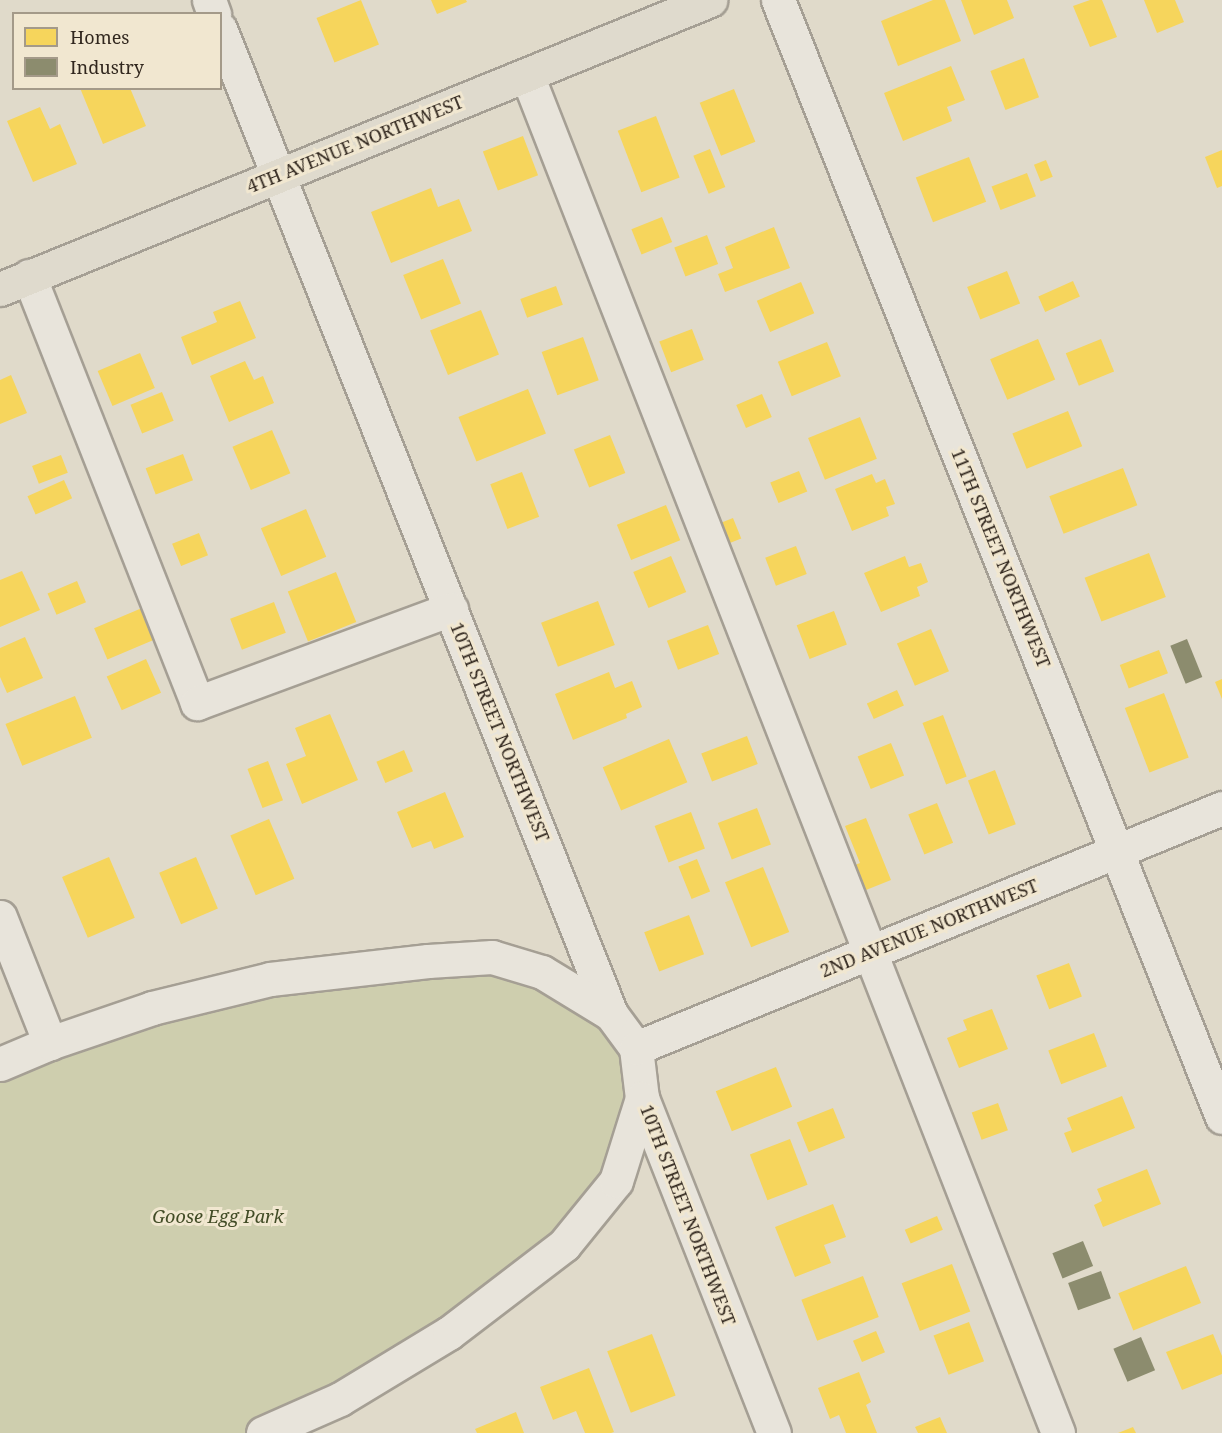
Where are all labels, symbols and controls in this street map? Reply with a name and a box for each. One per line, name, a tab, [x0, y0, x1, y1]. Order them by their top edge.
legend	[12, 12, 222, 90]
text: Homes	[70, 25, 129, 49]
text: Industry	[70, 55, 144, 79]
street label: 4TH AVENUE NORTHWEST	[244, 91, 466, 197]
street label: 11TH STREET NORTHWEST	[947, 445, 1055, 671]
street label: 10TH STREET NORTHWEST	[446, 619, 554, 845]
street label: 2ND AVENUE NORTHWEST	[817, 874, 1041, 982]
street label: 10TH STREET NORTHWEST	[636, 1101, 740, 1329]
park label: Goose Egg Park	[152, 1205, 284, 1227]

